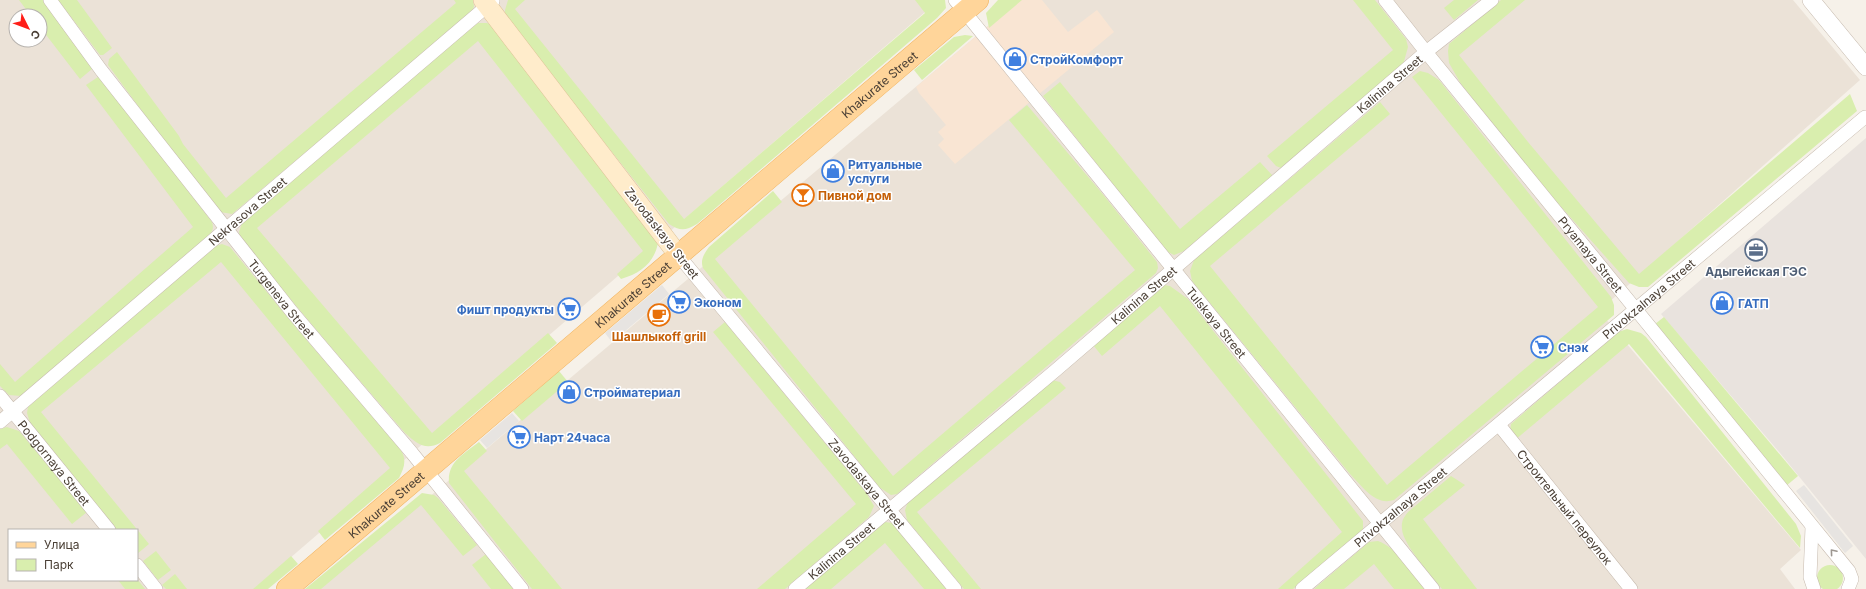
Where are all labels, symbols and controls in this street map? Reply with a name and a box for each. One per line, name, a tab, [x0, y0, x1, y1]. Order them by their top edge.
north arrow	[8, 8, 48, 48]
text: С	[28, 27, 43, 42]
shop icon: СтройКомфорт	[1002, 46, 1028, 72]
street label: Khakurate Street	[838, 48, 920, 121]
street label: Kalinina Street	[1353, 51, 1425, 116]
place label: СтройКомфорт	[1030, 52, 1123, 67]
place label: Ритуальные услуги	[848, 157, 922, 186]
shop icon: Ритуальные услуги	[820, 158, 846, 184]
street label: Nekrasova Street	[205, 173, 289, 248]
bar icon: Пивной дом	[790, 182, 816, 208]
street label: Zavodaskaya Street	[622, 184, 702, 282]
place label: Пивной дом	[818, 188, 892, 203]
street label: Pryamaya Street	[1555, 213, 1626, 295]
office icon: Адыгейская ГЭС	[1743, 237, 1769, 263]
street label: Privokzalnaya Street	[1599, 255, 1698, 342]
street label: Turgeneva Street	[246, 256, 318, 341]
street label: Khakurate Street	[591, 258, 674, 331]
street label: Kalinina Street	[1108, 262, 1179, 327]
place label: Адыгейская ГЭС	[1705, 264, 1807, 279]
street label: Tulskaya Street	[1183, 284, 1250, 361]
supermarket icon: Эконом	[666, 289, 692, 315]
shop icon: ГАТП	[1709, 290, 1735, 316]
place label: Эконом	[694, 295, 742, 310]
supermarket icon: Фишт продукты	[556, 296, 582, 322]
place label: ГАТП	[1738, 296, 1769, 311]
place label: Фишт продукты	[457, 302, 554, 317]
cafe icon: Шашлыкоff grill	[646, 302, 672, 328]
place label: Шашлыкоff grill	[612, 329, 706, 344]
supermarket icon: Снэк	[1529, 334, 1555, 360]
place label: Снэк	[1558, 340, 1588, 355]
shop icon: Стройматериал	[556, 379, 582, 405]
place label: Стройматериал	[584, 385, 680, 400]
street label: Podgornaya Street	[15, 417, 94, 509]
supermarket icon: Нарт 24часа	[506, 424, 532, 450]
place label: Нарт 24часа	[534, 430, 610, 445]
street label: Zavodaskaya Street	[826, 435, 909, 531]
street label: Строительный переулок	[1514, 446, 1616, 568]
street label: Privokzalnaya Street	[1351, 464, 1450, 550]
street label: Khakurate Street	[345, 468, 427, 541]
street label: Kalinina Street	[805, 518, 877, 582]
legend	[8, 529, 138, 581]
text: Улица	[44, 537, 79, 552]
one-way arrow	[1831, 550, 1838, 557]
text: Парк	[44, 557, 74, 572]

